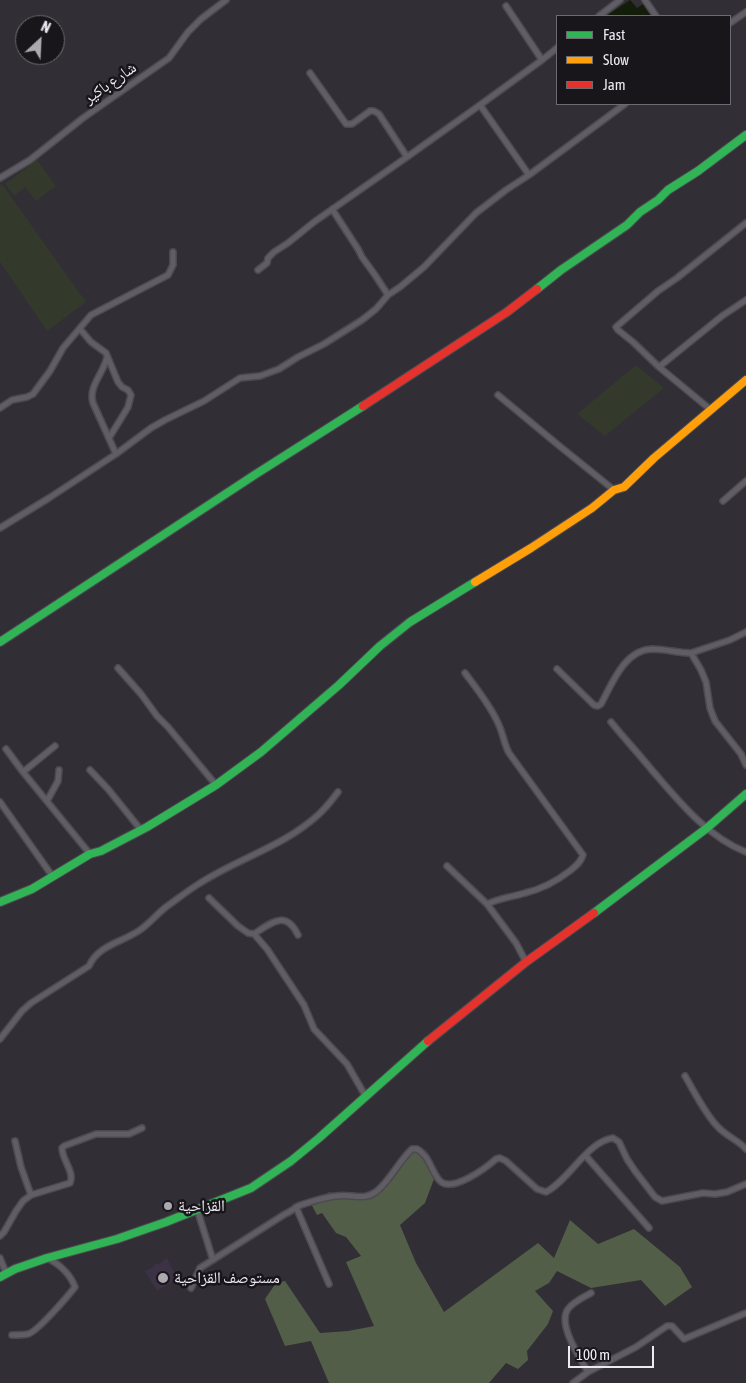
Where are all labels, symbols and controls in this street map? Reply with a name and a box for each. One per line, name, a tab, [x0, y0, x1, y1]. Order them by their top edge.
north arrow	[15, 15, 65, 65]
legend	[556, 15, 731, 105]
text: N	[39, 18, 53, 36]
text: Fast	[603, 26, 625, 43]
text: Slow	[603, 51, 629, 68]
street label: شارع باكير	[80, 58, 140, 108]
text: Jam	[603, 76, 626, 93]
place label: القزاحية	[178, 1196, 225, 1216]
marker: القزاحية	[162, 1200, 174, 1212]
place label: مستوصف القزاحية	[174, 1268, 280, 1288]
marker: مستوصف القزاحية	[156, 1271, 170, 1285]
scale bar	[571, 1336, 657, 1368]
text: 100 m	[576, 1346, 610, 1363]

